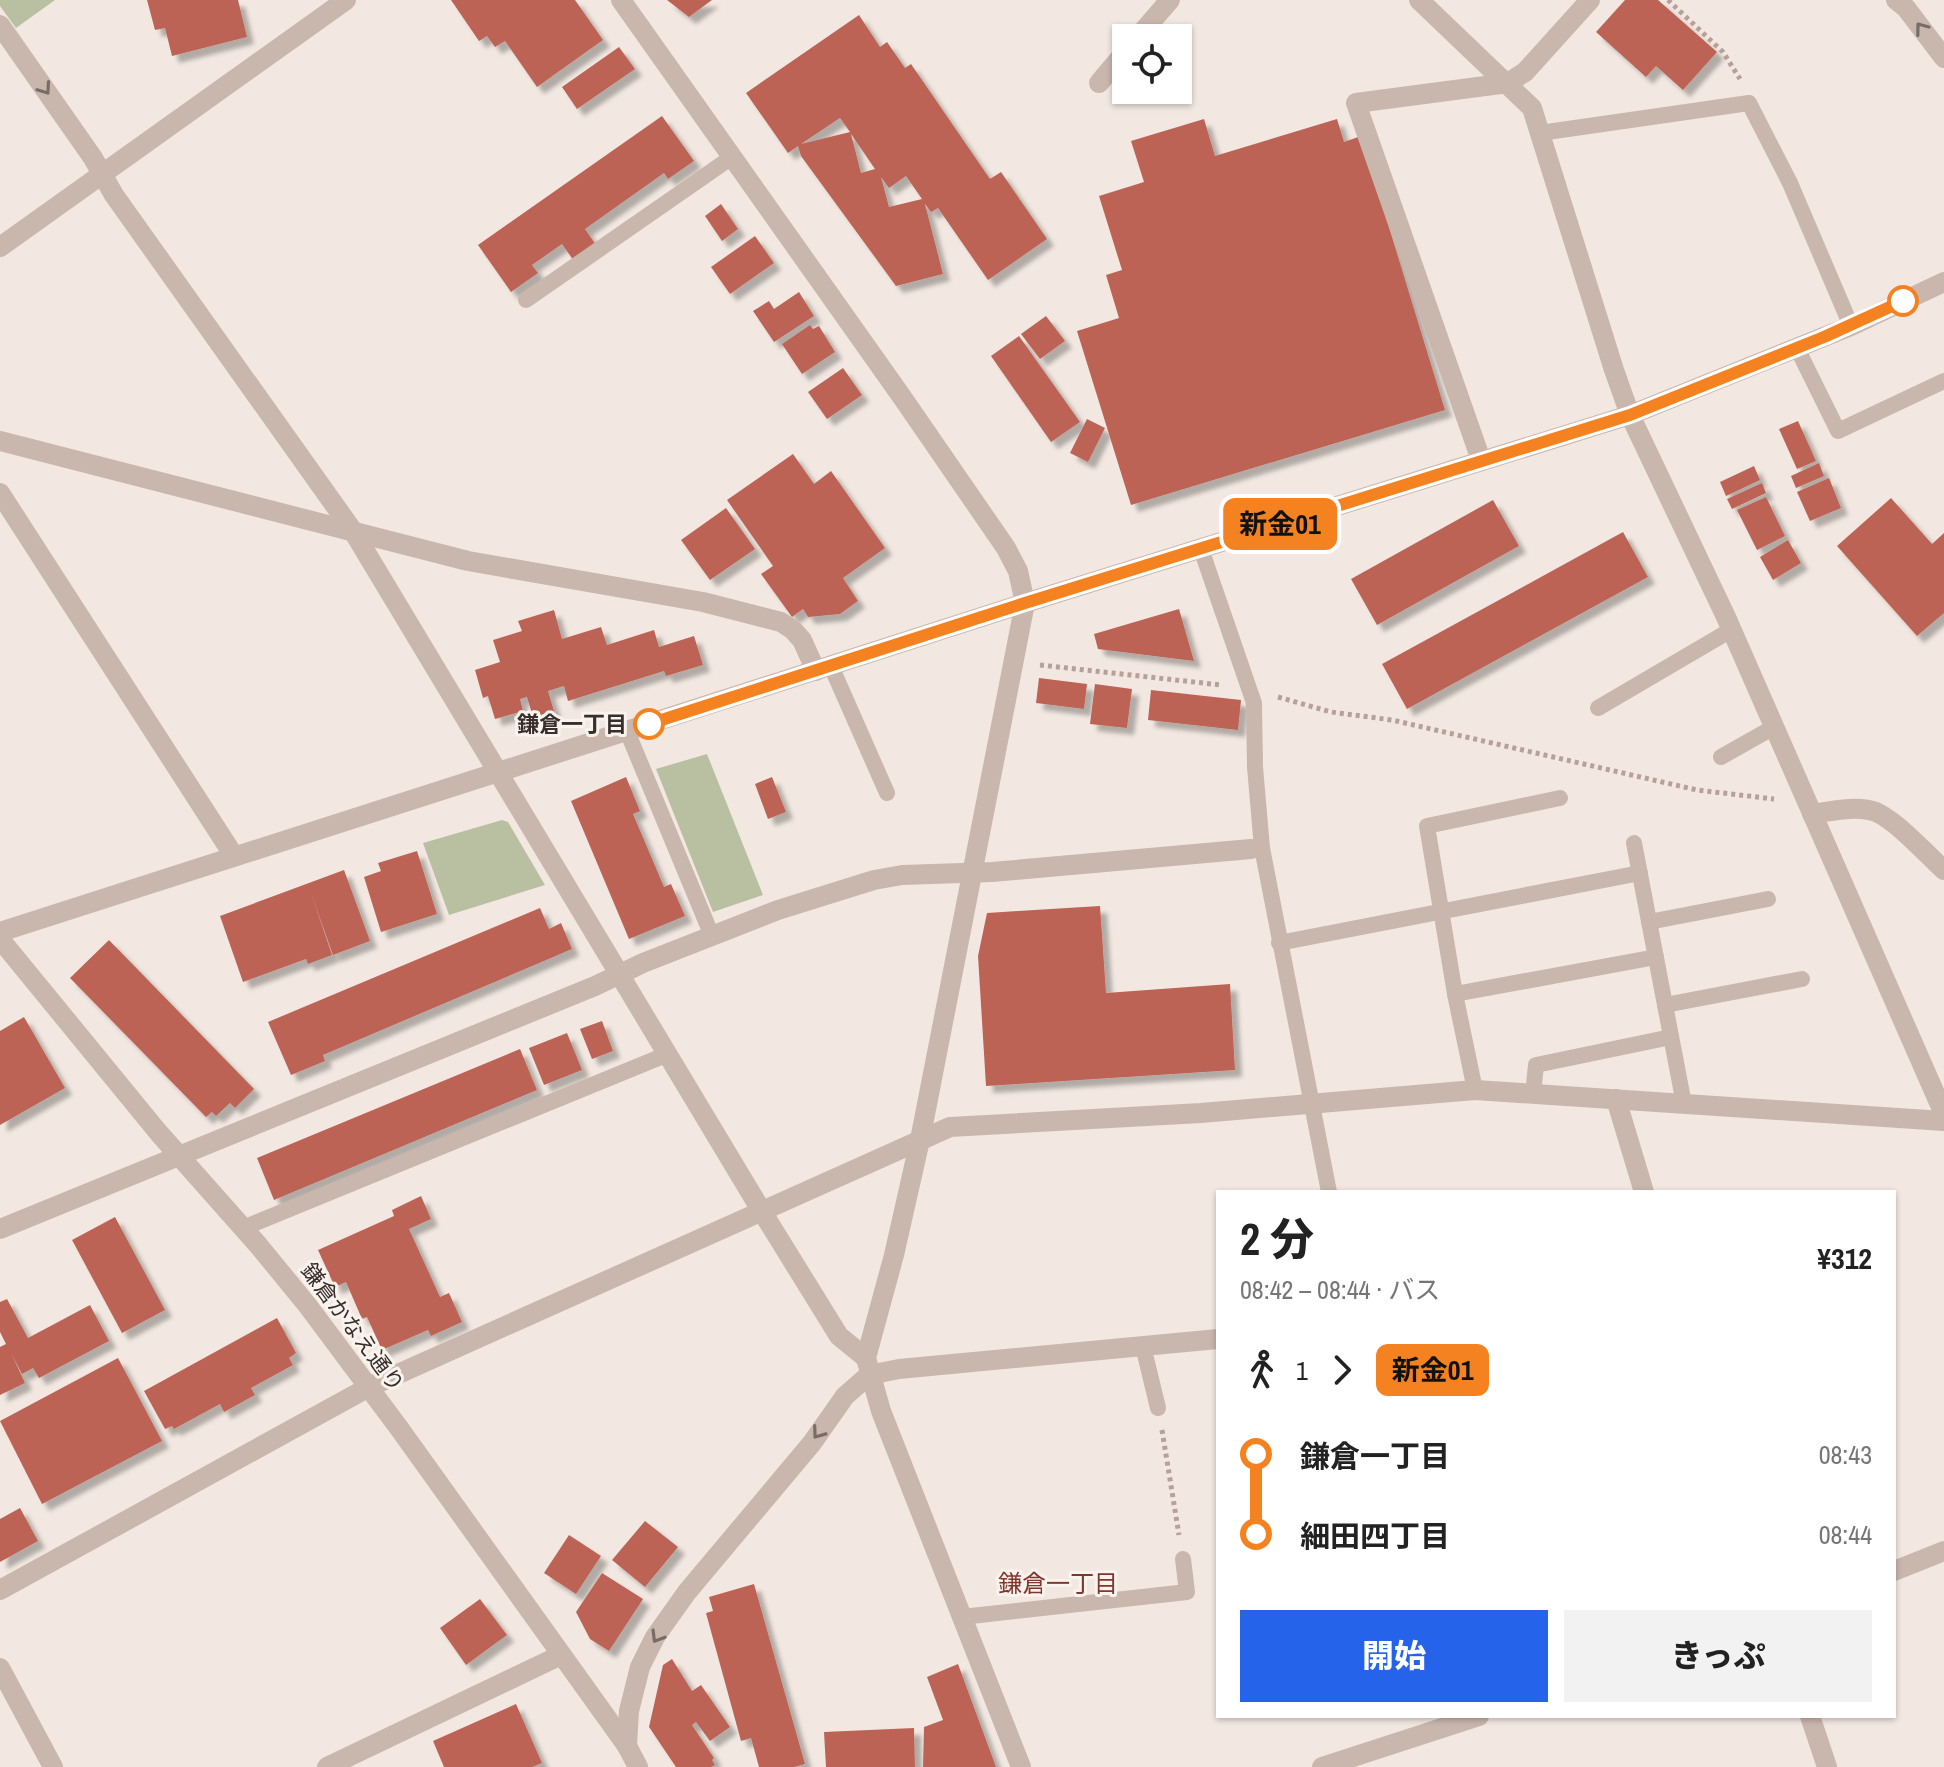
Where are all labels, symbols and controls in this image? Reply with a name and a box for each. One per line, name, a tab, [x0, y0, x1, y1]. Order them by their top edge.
one-way arrow	[1917, 23, 1931, 37]
map controls	[1112, 24, 1192, 104]
button: locate	[1112, 24, 1192, 104]
one-way arrow	[35, 80, 50, 94]
unlabelled marker	[1888, 286, 1918, 316]
line badge: 新金01	[1224, 498, 1336, 550]
text: 新金01	[1239, 505, 1321, 543]
place label: 鎌倉一丁目	[517, 709, 627, 739]
marker: 鎌倉一丁目	[634, 709, 664, 739]
text: 2 分	[1240, 1209, 1314, 1269]
text: ¥312	[1817, 1238, 1872, 1278]
street label: 鎌倉かなえ通り	[295, 1256, 411, 1398]
text: 08:42 – 08:44 · バス	[1240, 1272, 1440, 1307]
icon: walk	[1240, 1348, 1284, 1392]
icon: forward	[1320, 1348, 1364, 1392]
text: 新金01	[1392, 1351, 1473, 1389]
text: 1	[1296, 1353, 1308, 1388]
one-way arrow	[814, 1425, 828, 1439]
text: 鎌倉一丁目	[1300, 1436, 1450, 1476]
text: 08:43	[1819, 1437, 1872, 1472]
text: 細田四丁目	[1300, 1516, 1450, 1556]
text: 08:44	[1819, 1517, 1872, 1552]
district label: 鎌倉一丁目	[998, 1567, 1118, 1599]
button: 開始	[1240, 1610, 1548, 1702]
button: きっぷ	[1564, 1610, 1872, 1702]
one-way arrow	[651, 1628, 666, 1643]

